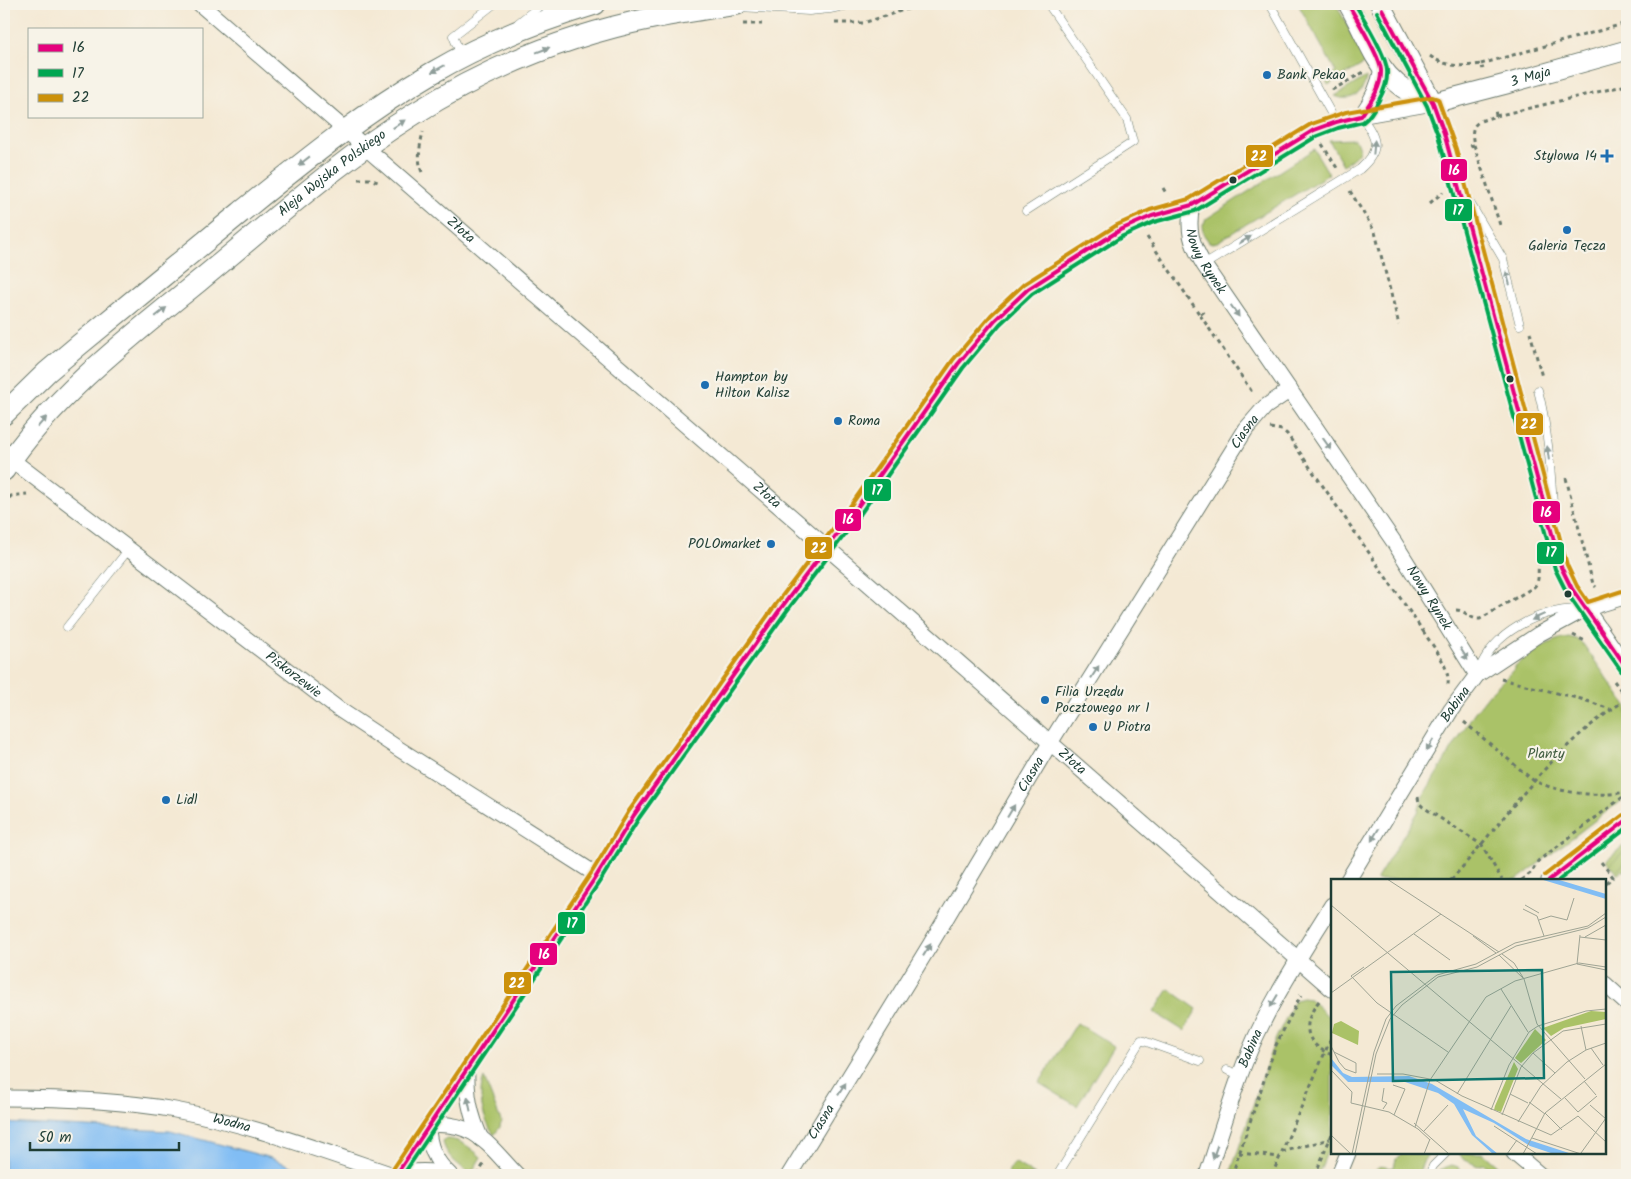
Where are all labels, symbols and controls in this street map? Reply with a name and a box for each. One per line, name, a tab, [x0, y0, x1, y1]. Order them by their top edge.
legend	[28, 28, 202, 118]
text: 16	[72, 36, 85, 60]
one-way arrow	[536, 46, 551, 54]
street label: 3 Maja	[1508, 61, 1554, 93]
text: 17	[72, 62, 85, 86]
place label: Bank Pekao	[1277, 64, 1346, 86]
one-way arrow	[431, 65, 444, 74]
marker: Bank Pekao	[1261, 69, 1273, 81]
text: 22	[72, 86, 89, 110]
one-way arrow	[392, 119, 405, 129]
street label: Aleja Wojska Polskiego	[273, 124, 391, 222]
one-way arrow	[1370, 138, 1378, 154]
line badge: 22	[1245, 144, 1274, 168]
place label: Stylowa 14	[1534, 145, 1597, 167]
text: 22	[1251, 146, 1267, 168]
marker: Stylowa 14	[1601, 150, 1613, 162]
one-way arrow	[298, 156, 311, 167]
line badge: 16	[1440, 158, 1468, 182]
text: 16	[1448, 160, 1460, 182]
unlabelled marker	[1228, 175, 1238, 185]
line badge: 17	[1444, 198, 1473, 222]
text: 17	[1453, 200, 1464, 222]
street label: Złota	[441, 211, 480, 249]
marker: Galeria Tęcza	[1561, 224, 1573, 236]
street label: Nowy Rynek	[1179, 227, 1232, 299]
one-way arrow	[1239, 235, 1252, 244]
place label: Galeria Tęcza	[1528, 235, 1606, 257]
one-way arrow	[1503, 271, 1511, 286]
one-way arrow	[1230, 304, 1240, 318]
one-way arrow	[155, 306, 168, 317]
place label: Hampton by Hilton Kalisz	[715, 366, 790, 404]
unlabelled marker	[1505, 374, 1515, 384]
marker: Hampton by Hilton Kalisz	[699, 379, 711, 391]
street label: Ciasna	[1225, 409, 1265, 454]
place label: Roma	[848, 410, 880, 432]
line badge: 22	[1515, 412, 1544, 436]
text: 22	[1521, 414, 1537, 436]
marker: Roma	[832, 415, 844, 427]
one-way arrow	[37, 416, 48, 429]
one-way arrow	[1322, 438, 1332, 451]
one-way arrow	[1544, 445, 1552, 461]
street label: Złota	[747, 476, 786, 514]
line badge: 17	[863, 478, 892, 502]
text: 17	[872, 480, 883, 502]
line badge: 16	[1532, 500, 1561, 524]
text: 16	[1540, 502, 1552, 524]
line badge: 16	[834, 508, 862, 532]
text: 16	[842, 509, 854, 531]
place label: POLOmarket	[688, 533, 762, 555]
line badge: 22	[804, 536, 833, 560]
marker: POLOmarket	[765, 538, 777, 550]
text: 22	[811, 538, 827, 560]
line badge: 17	[1536, 541, 1565, 565]
text: 17	[1546, 542, 1557, 564]
street label: Nowy Rynek	[1400, 561, 1458, 635]
unlabelled marker	[1563, 589, 1573, 599]
one-way arrow	[1531, 613, 1545, 621]
street label: Piskorzewie	[260, 646, 327, 704]
one-way arrow	[1459, 647, 1468, 660]
one-way arrow	[1090, 665, 1099, 678]
place label: Filia Urzędu Pocztowego nr 1	[1055, 681, 1150, 719]
street label: Babina	[1435, 681, 1476, 727]
marker: Filia Urzędu Pocztowego nr 1	[1039, 694, 1051, 706]
place label: U Piotra	[1103, 716, 1151, 738]
marker: U Piotra	[1087, 721, 1099, 733]
one-way arrow	[1426, 738, 1435, 751]
street label: Złota	[1053, 743, 1091, 780]
park label: Planty	[1527, 743, 1565, 765]
street label: Ciasna	[1012, 752, 1050, 797]
place label: Lidl	[176, 789, 198, 811]
marker: Lidl	[160, 794, 172, 806]
one-way arrow	[1006, 804, 1015, 817]
one-way arrow	[1370, 829, 1380, 842]
inset map	[1331, 879, 1606, 1154]
line badge: 17	[557, 911, 586, 935]
text: 17	[567, 913, 578, 935]
line badge: 16	[529, 942, 558, 966]
text: 16	[538, 944, 550, 966]
one-way arrow	[922, 944, 931, 957]
line badge: 22	[503, 971, 532, 995]
text: 22	[509, 973, 525, 995]
one-way arrow	[1270, 994, 1279, 1007]
street label: Babina	[1233, 1025, 1269, 1071]
one-way arrow	[837, 1082, 846, 1095]
one-way arrow	[465, 1096, 473, 1111]
street label: Ciasna	[802, 1100, 841, 1144]
street label: Wodna	[211, 1108, 253, 1139]
scale bar	[30, 1119, 179, 1151]
text: 50 m	[38, 1126, 72, 1150]
one-way arrow	[1211, 1145, 1219, 1160]

